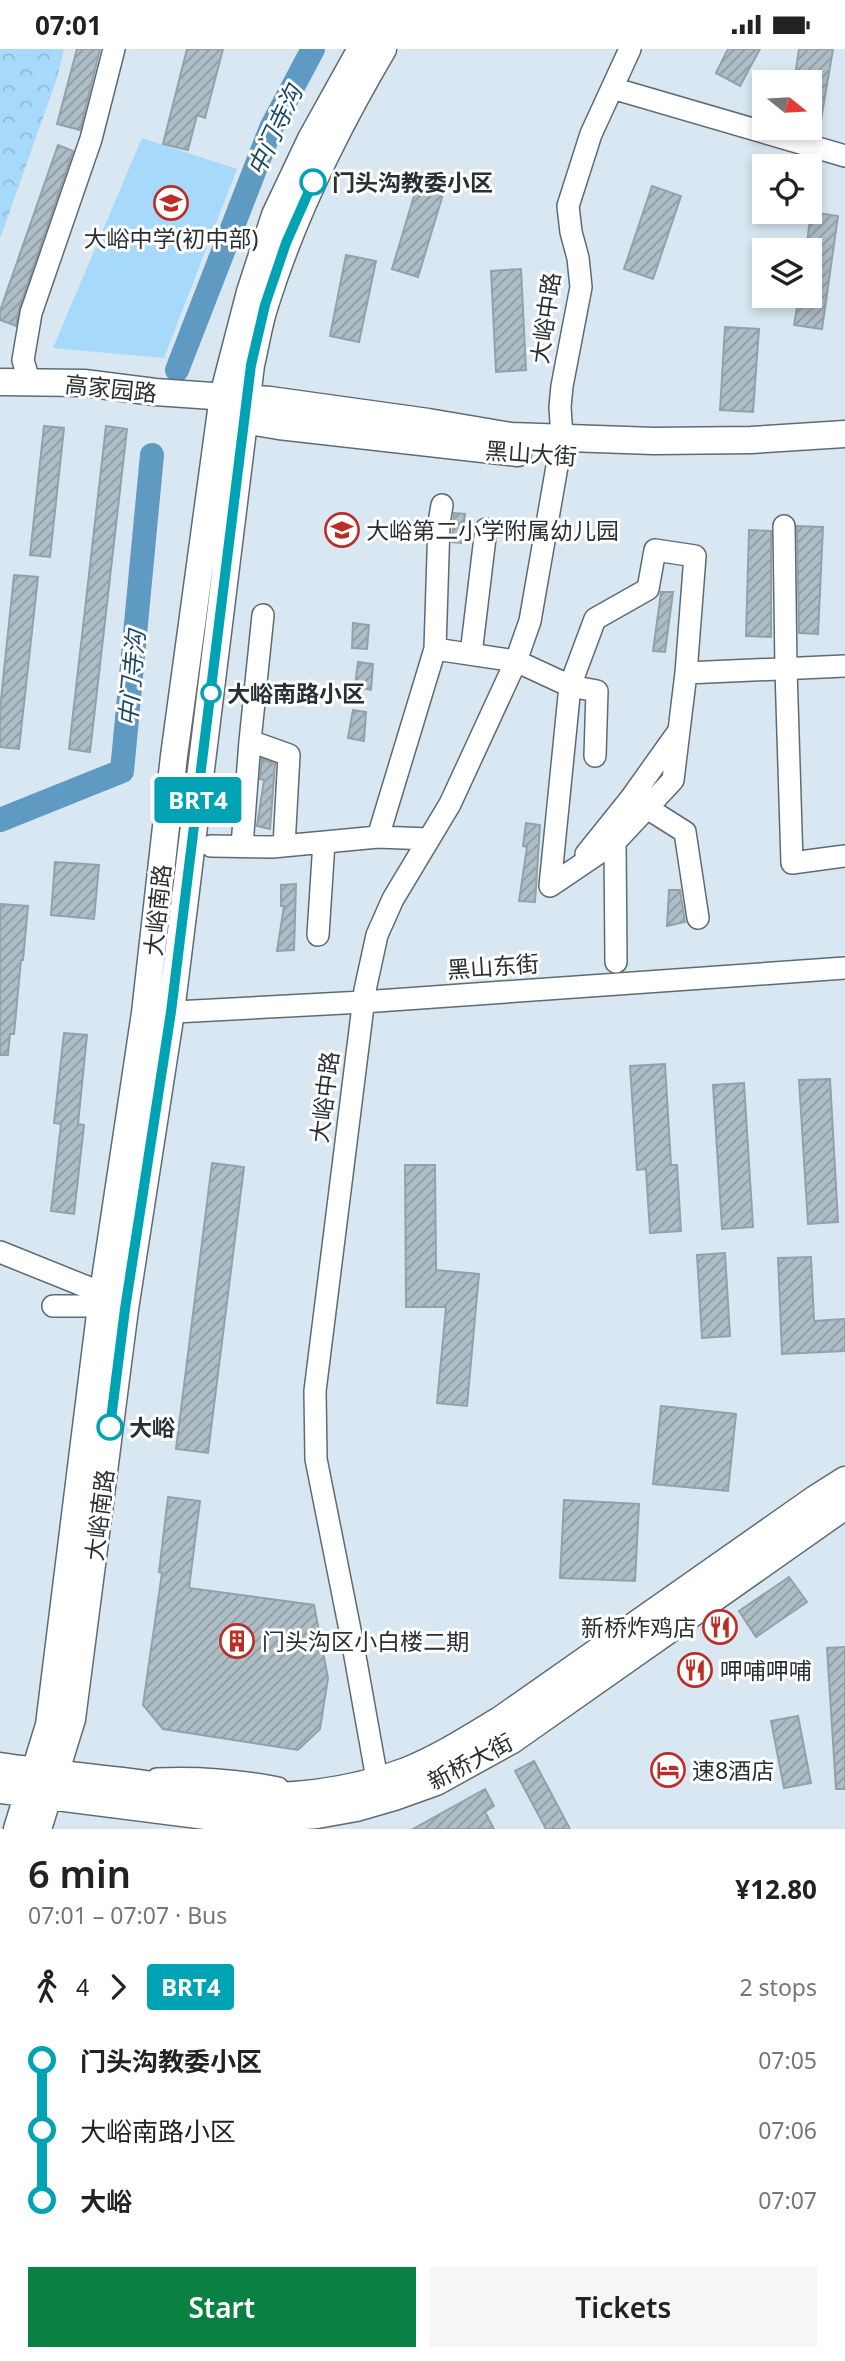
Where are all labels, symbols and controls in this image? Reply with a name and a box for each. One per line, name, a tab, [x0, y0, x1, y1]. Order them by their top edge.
text: 07:01	[35, 7, 102, 43]
north arrow	[752, 70, 822, 140]
map controls	[752, 70, 822, 308]
water label: 中门寺沟	[239, 77, 311, 180]
button: locate	[752, 154, 822, 224]
place label: 门头沟教委小区	[332, 166, 493, 198]
marker: 门头沟教委小区	[300, 169, 326, 195]
school or university icon: 大峪中学(初中部)	[152, 184, 190, 222]
place label: 大峪中学(初中部)	[84, 222, 258, 254]
button: layers	[752, 238, 822, 308]
street label: 大峪中路	[523, 270, 567, 366]
street label: 高家园路	[64, 367, 158, 409]
street label: 黑山大街	[484, 434, 578, 472]
school or university icon: 大峪第二小学附属幼儿园	[323, 511, 361, 549]
place label: 大峪第二小学附属幼儿园	[366, 514, 619, 546]
water label: 中门寺沟	[110, 626, 152, 727]
place label: 大峪南路小区	[227, 677, 365, 709]
marker: 大峪南路小区	[201, 683, 221, 703]
line badge: BRT4	[149, 777, 247, 823]
text: BRT4	[168, 783, 228, 816]
street label: 大峪南路	[136, 863, 178, 957]
street label: 黑山东街	[446, 947, 540, 985]
street label: 大峪中路	[303, 1049, 345, 1145]
place label: 大峪	[129, 1411, 175, 1443]
marker: 大峪	[97, 1414, 123, 1440]
street label: 大峪南路	[78, 1467, 120, 1563]
restaurant icon: 新桥炸鸡店	[701, 1608, 739, 1646]
place label: 新桥炸鸡店	[581, 1611, 696, 1643]
building icon: 门头沟区小白楼二期	[218, 1622, 256, 1660]
place label: 门头沟区小白楼二期	[262, 1625, 469, 1657]
restaurant icon: 呷哺呷哺	[676, 1651, 714, 1689]
place label: 呷哺呷哺	[720, 1654, 812, 1686]
street label: 新桥大街	[422, 1725, 518, 1797]
hotel icon: 速8酒店	[649, 1751, 687, 1789]
place label: 速8酒店	[692, 1754, 774, 1786]
text: 6 min	[28, 1847, 131, 1899]
text: ¥12.80	[735, 1871, 817, 1907]
text: 07:01 – 07:07 · Bus	[28, 1899, 227, 1931]
icon: walk	[28, 1968, 66, 2006]
icon: forward	[99, 1968, 137, 2006]
text: BRT4	[161, 1970, 220, 2003]
text: 4	[76, 1971, 89, 2003]
text: 2 stops	[739, 1971, 817, 2003]
text: 门头沟教委小区	[80, 2043, 262, 2079]
text: 07:05	[758, 2044, 817, 2076]
text: 大峪南路小区	[80, 2113, 236, 2149]
text: 07:06	[758, 2114, 817, 2146]
text: 大峪	[80, 2183, 132, 2219]
text: 07:07	[758, 2184, 817, 2216]
button: Start	[28, 2267, 416, 2347]
button: Tickets	[430, 2267, 817, 2347]

